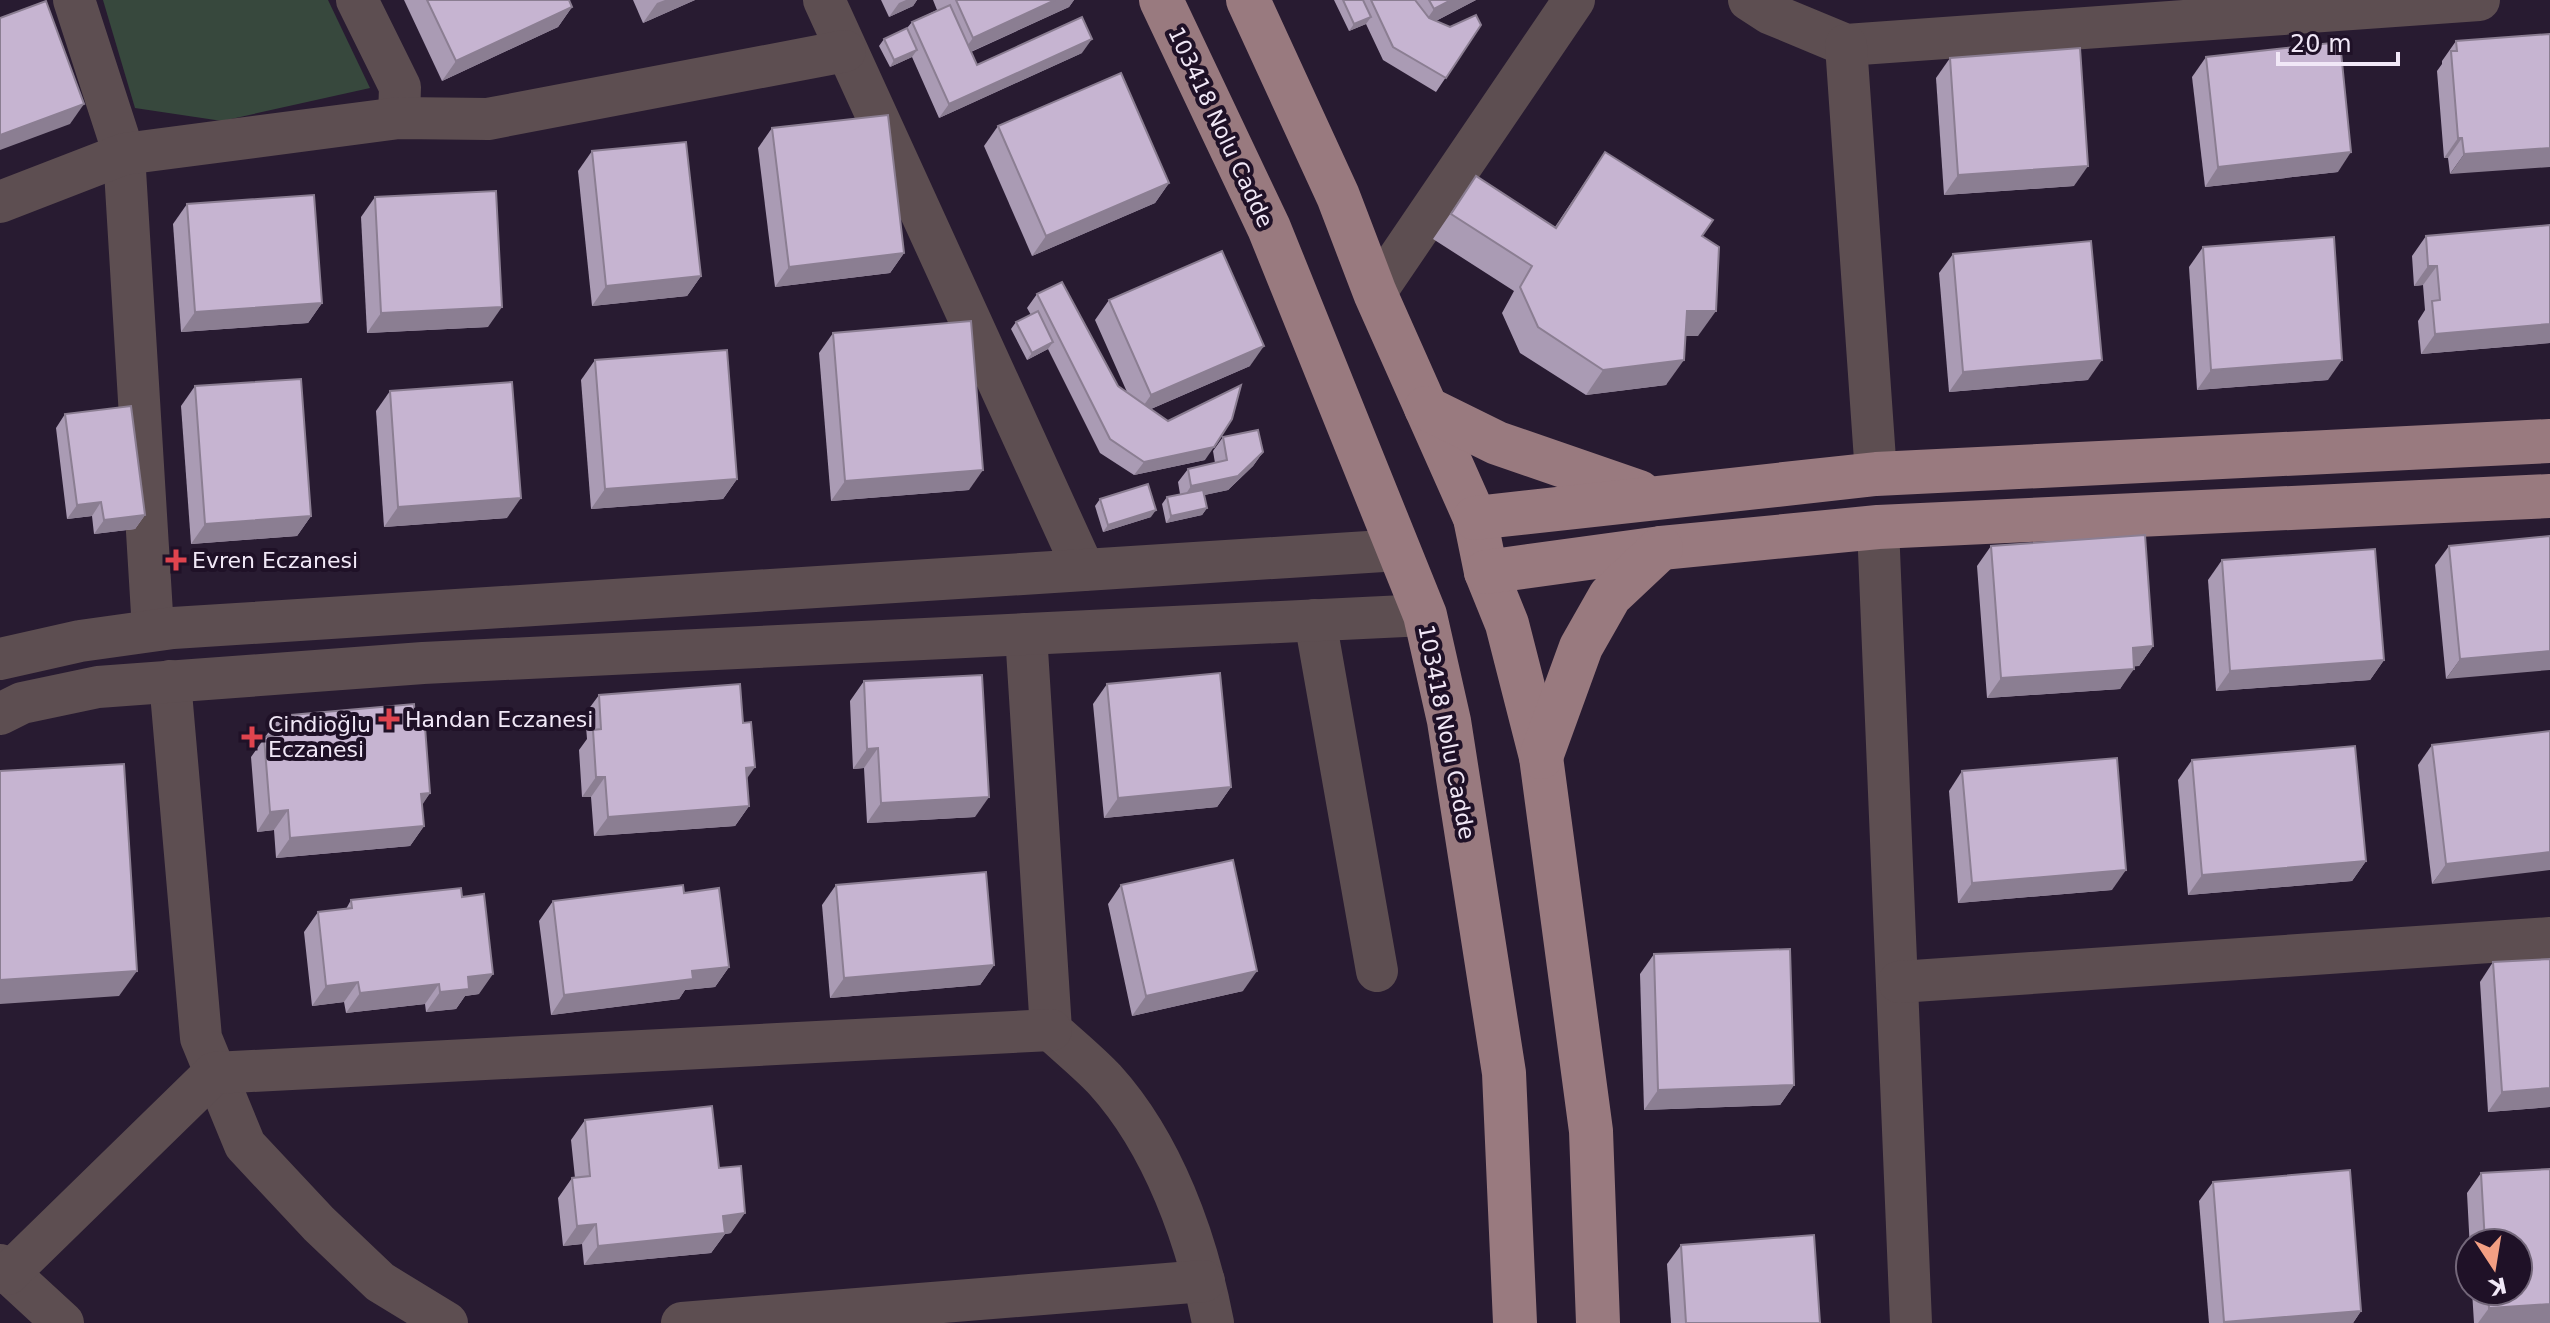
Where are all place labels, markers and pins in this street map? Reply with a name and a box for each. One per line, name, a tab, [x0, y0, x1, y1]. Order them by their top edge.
place label: Evren Eczanesi	[192, 548, 358, 573]
marker: Evren Eczanesi	[167, 551, 185, 569]
place label: Handan Eczanesi	[405, 707, 593, 732]
marker: Handan Eczanesi	[380, 710, 398, 728]
place label: Cindioğlu Eczanesi	[268, 712, 371, 762]
marker: Cindioğlu Eczanesi	[243, 728, 261, 746]

